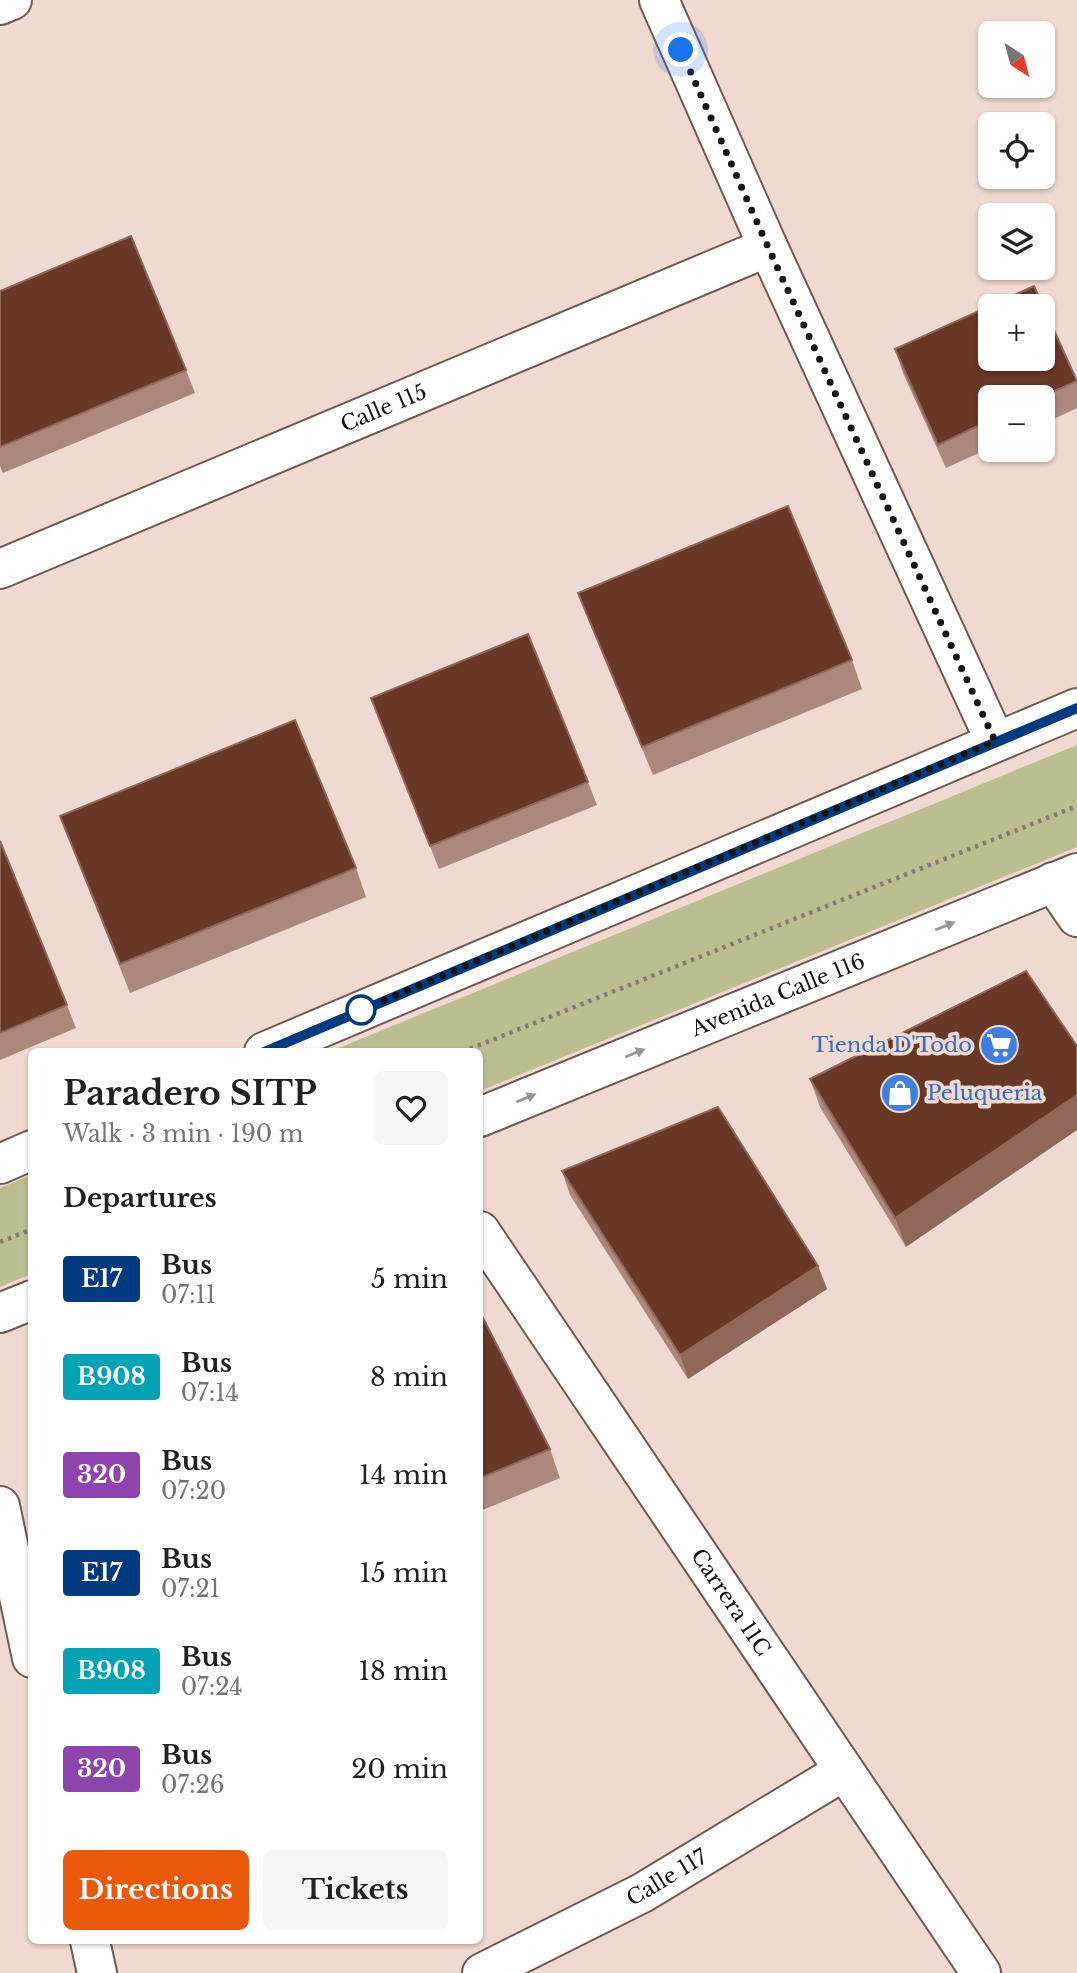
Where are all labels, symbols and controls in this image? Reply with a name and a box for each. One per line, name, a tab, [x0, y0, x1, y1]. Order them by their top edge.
north arrow	[978, 21, 1055, 98]
map controls	[978, 21, 1055, 462]
your location	[663, 32, 698, 67]
button: locate	[978, 112, 1055, 189]
button: layers	[978, 203, 1055, 280]
button: +	[978, 294, 1055, 371]
street label: Calle 115	[337, 379, 431, 438]
button: −	[978, 385, 1055, 462]
one-way arrow	[934, 921, 955, 932]
street label: Avenida Calle 116	[687, 948, 869, 1043]
unlabelled marker	[346, 995, 376, 1025]
supermarket icon: Tienda D'Todo	[978, 1024, 1020, 1066]
place label: Tienda D'Todo	[811, 1032, 972, 1058]
one-way arrow	[625, 1047, 646, 1058]
button: heart	[374, 1071, 448, 1145]
shop icon: Peluqueria	[879, 1072, 921, 1114]
text: Paradero SITP	[63, 1073, 317, 1114]
place label: Peluqueria	[927, 1080, 1043, 1106]
one-way arrow	[515, 1092, 536, 1103]
text: Walk · 3 min · 190 m	[63, 1120, 304, 1148]
text: Departures	[63, 1182, 217, 1214]
text: Bus	[161, 1249, 212, 1281]
text: 5 min	[371, 1263, 448, 1295]
text: E17	[81, 1264, 122, 1293]
text: 07:11	[161, 1281, 216, 1309]
text: Bus	[181, 1347, 232, 1379]
text: 8 min	[370, 1361, 448, 1393]
text: B908	[77, 1362, 146, 1391]
text: 07:14	[181, 1379, 239, 1407]
text: Bus	[161, 1445, 212, 1477]
text: 14 min	[359, 1459, 448, 1491]
text: 320	[77, 1460, 126, 1489]
text: 07:20	[161, 1477, 226, 1505]
text: Bus	[161, 1543, 212, 1575]
street label: Carrera 11C	[685, 1544, 776, 1661]
text: 15 min	[359, 1557, 448, 1589]
text: E17	[81, 1558, 122, 1587]
text: 07:21	[161, 1575, 220, 1603]
text: Bus	[181, 1641, 232, 1673]
text: 18 min	[359, 1655, 448, 1687]
text: B908	[77, 1656, 146, 1685]
text: 07:24	[181, 1673, 243, 1701]
text: Bus	[161, 1739, 212, 1771]
text: 20 min	[351, 1753, 448, 1785]
text: 320	[77, 1754, 126, 1783]
text: 07:26	[161, 1771, 225, 1799]
street label: Calle 117	[622, 1843, 712, 1912]
button: Directions	[63, 1850, 249, 1930]
button: Tickets	[263, 1850, 448, 1930]

